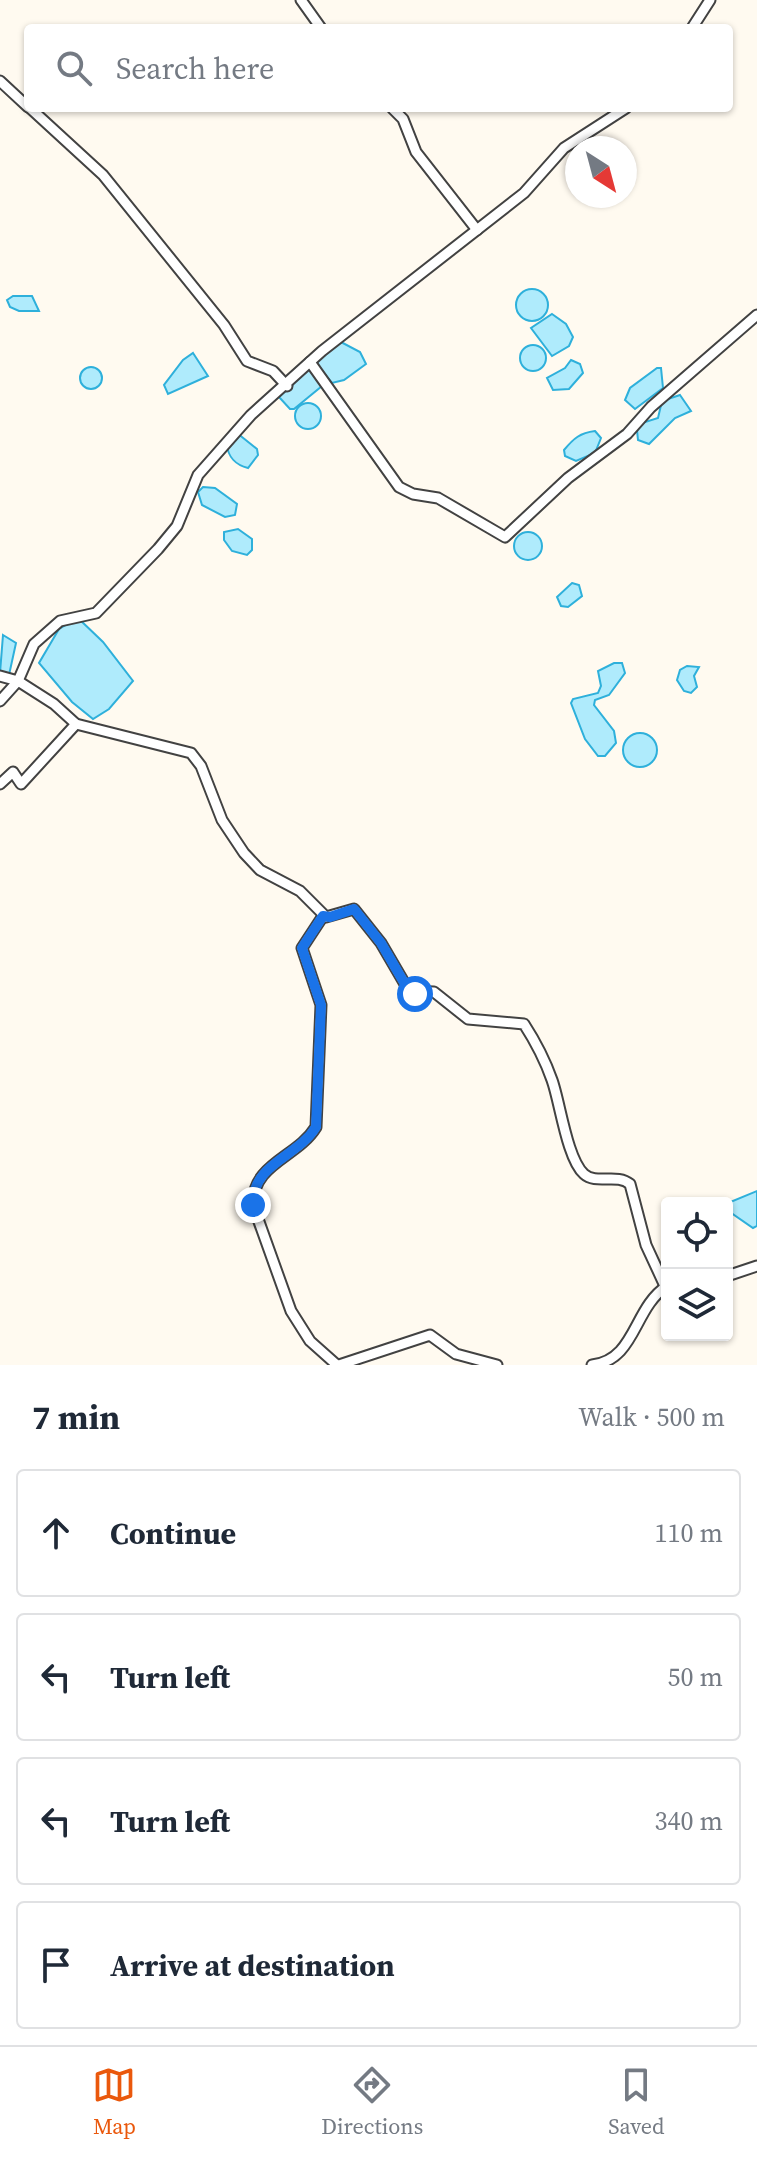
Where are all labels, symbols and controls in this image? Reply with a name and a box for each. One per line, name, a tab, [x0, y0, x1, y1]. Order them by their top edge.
search box	[24, 24, 733, 112]
icon: search	[52, 46, 96, 90]
text: Search here	[116, 48, 274, 89]
north arrow	[565, 136, 637, 208]
route start	[397, 976, 433, 1012]
route end	[235, 1187, 271, 1223]
map controls	[661, 1197, 733, 1341]
button: locate	[661, 1197, 733, 1269]
button: layers	[661, 1269, 733, 1341]
text: 7 min	[32, 1394, 120, 1440]
text: Walk · 500 m	[578, 1399, 725, 1435]
icon: ahead	[34, 1511, 78, 1555]
text: Continue	[110, 1513, 236, 1554]
text: 110 m	[655, 1515, 723, 1551]
icon: left	[34, 1655, 78, 1699]
text: Turn left	[110, 1657, 230, 1698]
text: 50 m	[668, 1659, 723, 1695]
icon: left	[34, 1799, 78, 1843]
text: Turn left	[110, 1801, 230, 1842]
text: 340 m	[655, 1803, 723, 1839]
icon: arrive	[34, 1943, 78, 1987]
text: Arrive at destination	[110, 1945, 395, 1986]
tab: Map	[92, 2063, 136, 2141]
tab: Directions	[321, 2063, 423, 2141]
tab: Saved	[608, 2063, 665, 2141]

